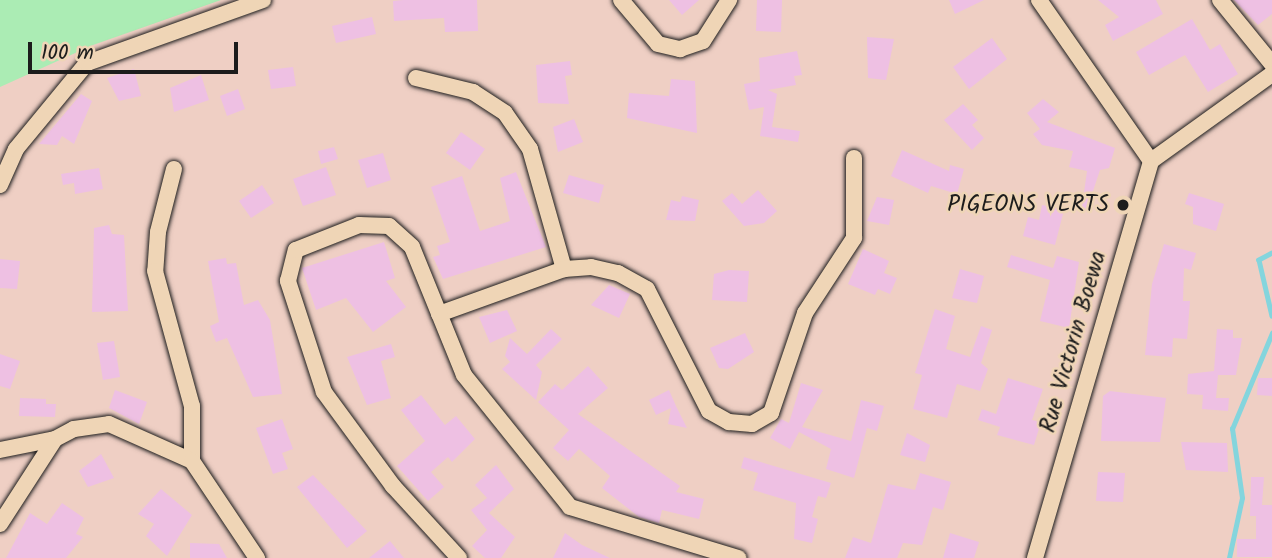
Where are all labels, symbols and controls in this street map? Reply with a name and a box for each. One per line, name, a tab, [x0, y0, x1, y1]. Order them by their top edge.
scale bar	[32, 28, 242, 72]
text: 100 m	[41, 37, 94, 70]
place label: PIGEONS VERTS	[947, 191, 1109, 219]
marker: PIGEONS VERTS	[1115, 197, 1131, 213]
street label: Rue Victorin Boewa	[1035, 248, 1113, 436]

